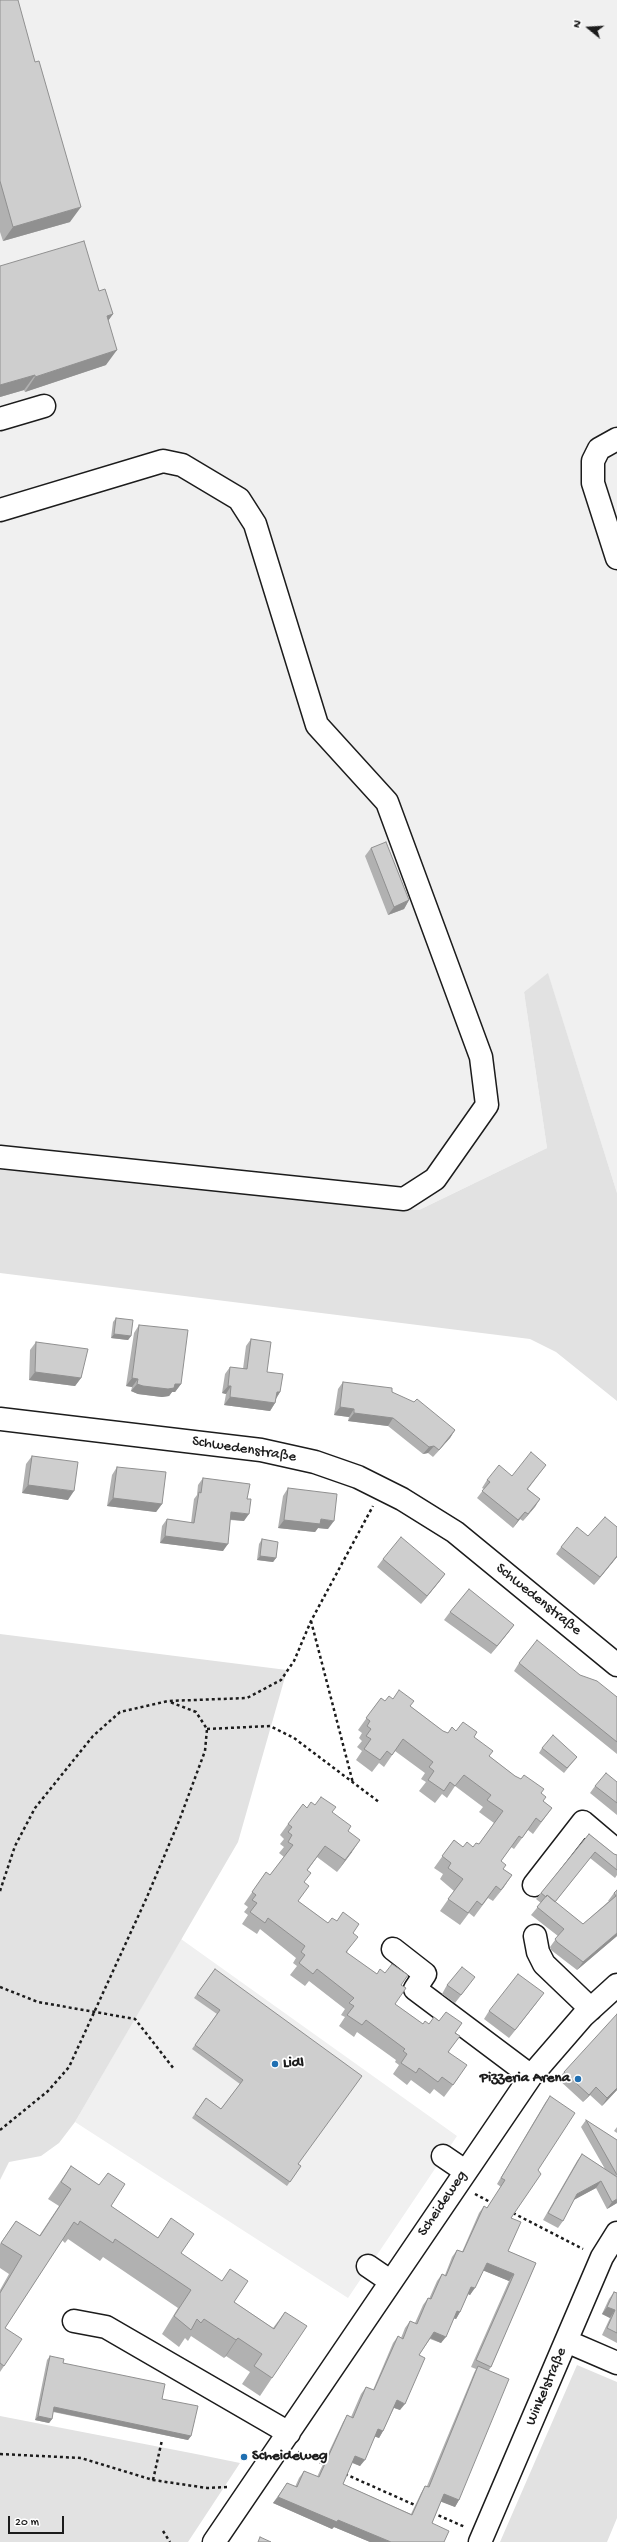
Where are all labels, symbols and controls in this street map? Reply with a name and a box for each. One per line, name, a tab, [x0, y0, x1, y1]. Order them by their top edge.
north arrow	[569, 8, 609, 48]
text: N	[571, 19, 584, 30]
street label: Schwedenstraße	[191, 1433, 297, 1467]
street label: Schwedenstraße	[491, 1560, 585, 1640]
place label: Lidl	[283, 2055, 304, 2073]
marker: Lidl	[270, 2059, 280, 2069]
place label: Pizzeria Arena	[480, 2070, 570, 2088]
marker: Pizzeria Arena	[573, 2074, 583, 2084]
street label: Scheideweg	[414, 2168, 472, 2240]
street label: Winkelstraße	[522, 2345, 572, 2429]
place label: Scheideweg	[252, 2448, 328, 2466]
marker: Scheideweg	[239, 2452, 249, 2462]
scale bar	[10, 2508, 66, 2534]
text: 20 m	[15, 2516, 39, 2530]

